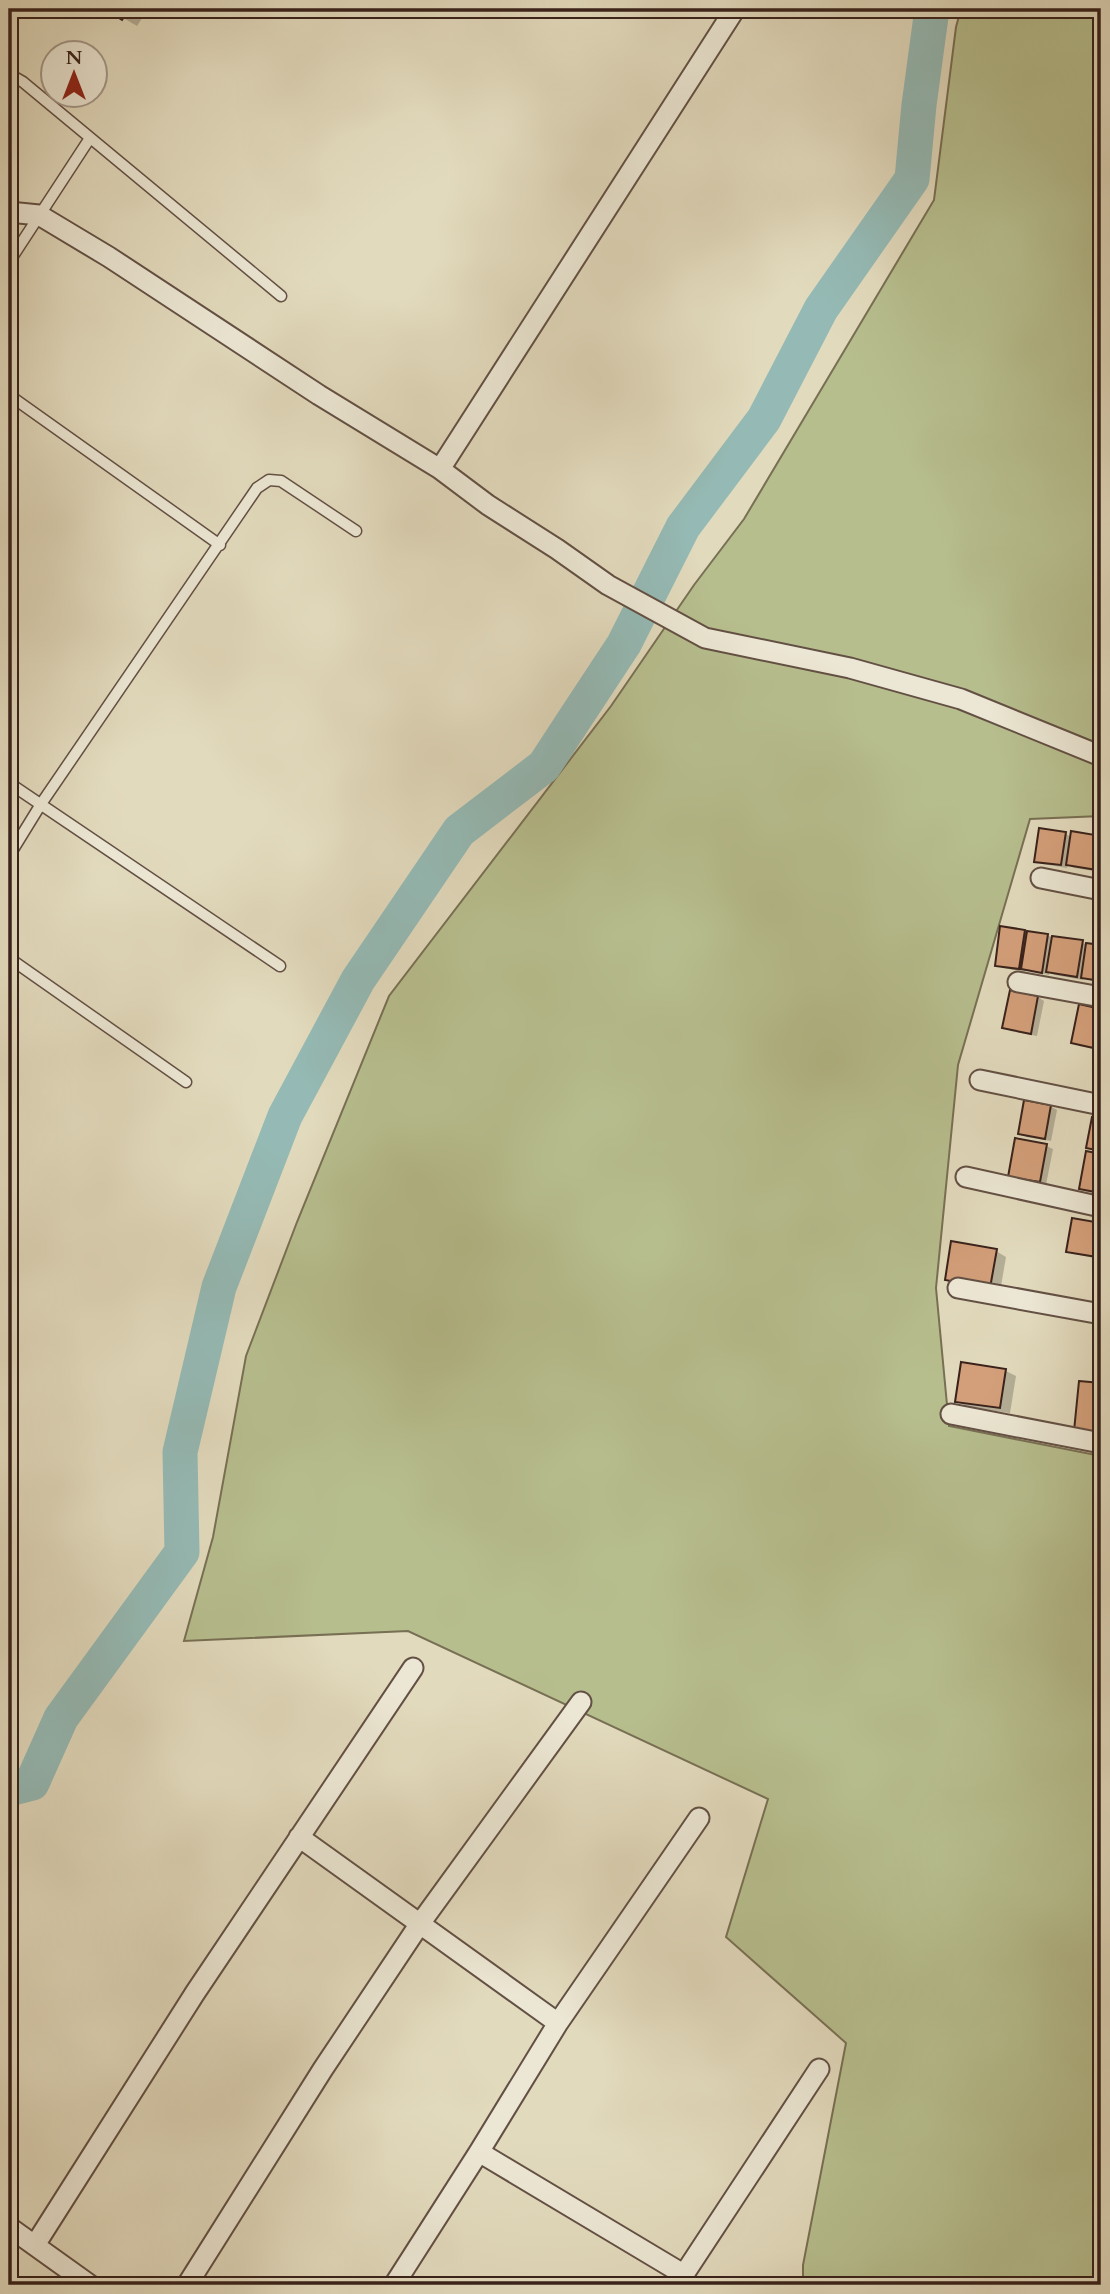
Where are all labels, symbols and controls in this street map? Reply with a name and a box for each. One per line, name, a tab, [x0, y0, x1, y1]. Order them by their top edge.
north arrow	[38, 38, 108, 108]
text: N	[66, 45, 83, 71]

